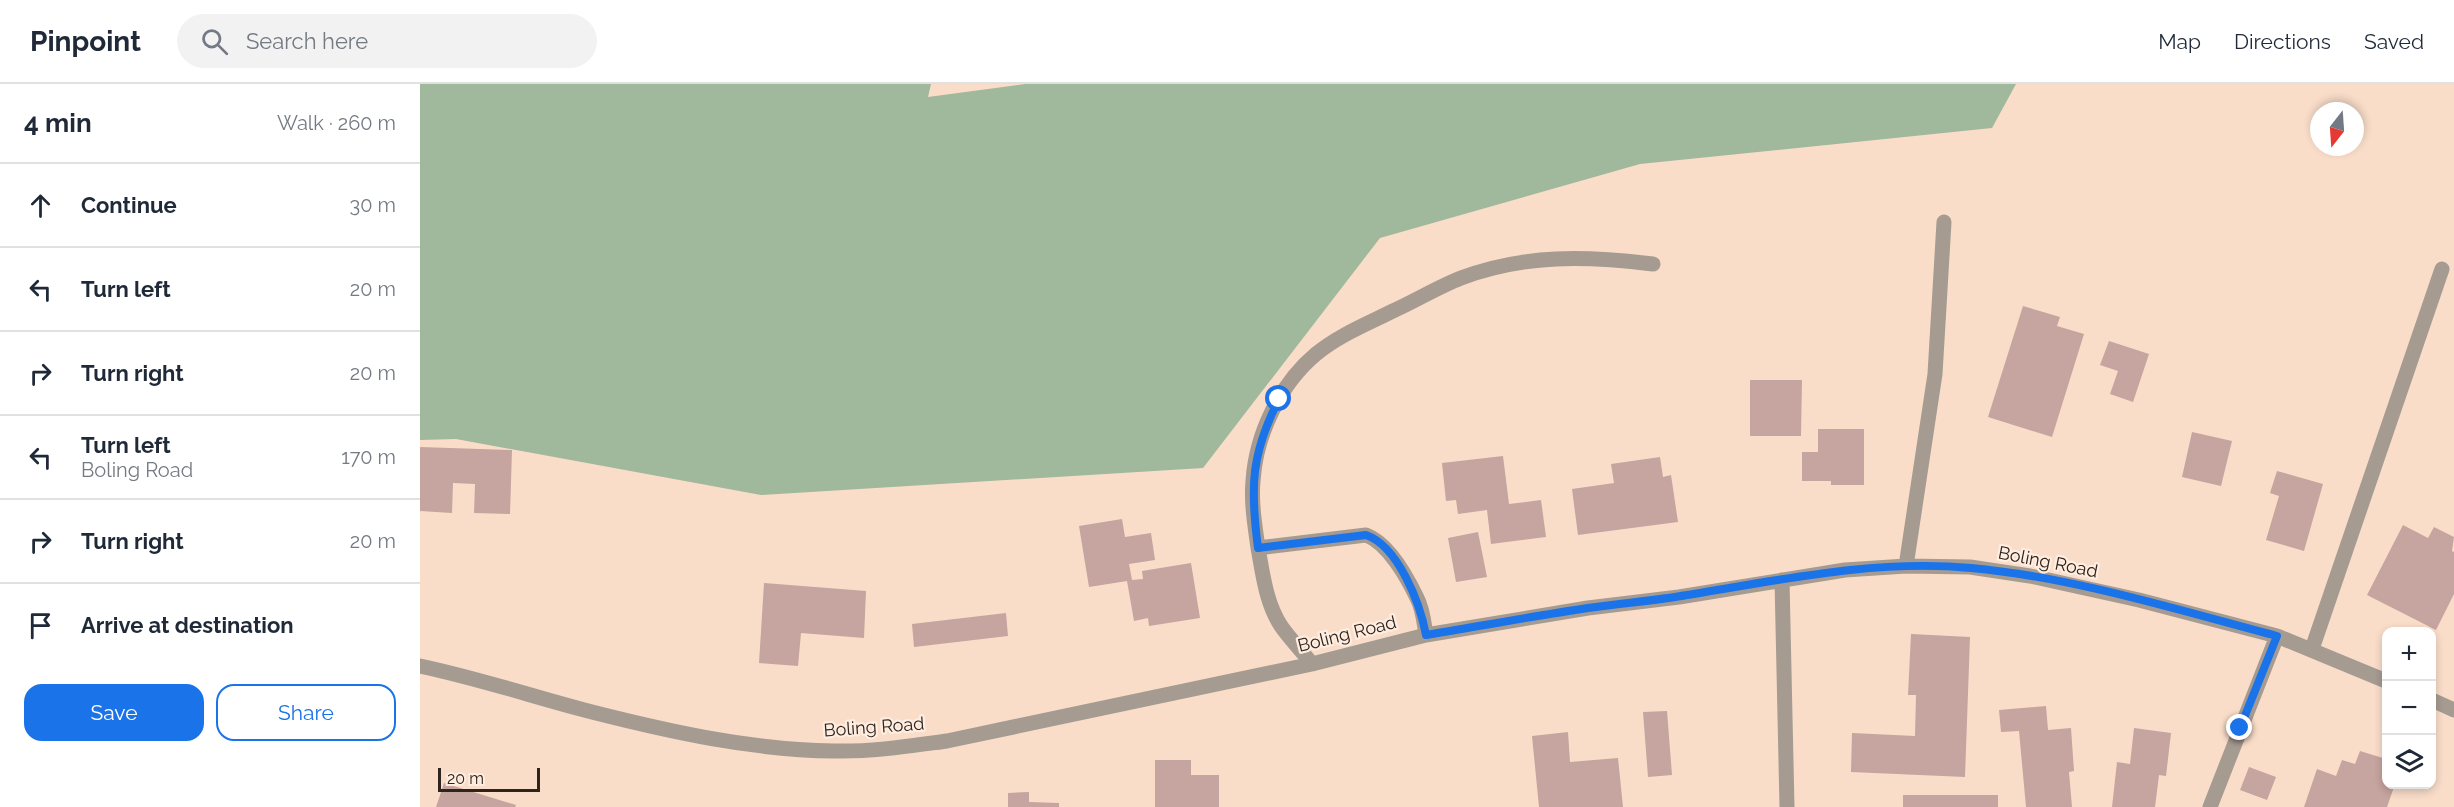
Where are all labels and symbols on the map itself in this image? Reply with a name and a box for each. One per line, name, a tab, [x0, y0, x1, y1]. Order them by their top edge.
north arrow	[2310, 102, 2364, 156]
route start	[1265, 385, 1291, 411]
street label: Boling Road	[1997, 542, 2100, 581]
street label: Boling Road	[1295, 611, 1398, 656]
street label: Boling Road	[823, 713, 925, 740]
route end	[2226, 714, 2252, 740]
scale bar	[438, 765, 540, 792]

